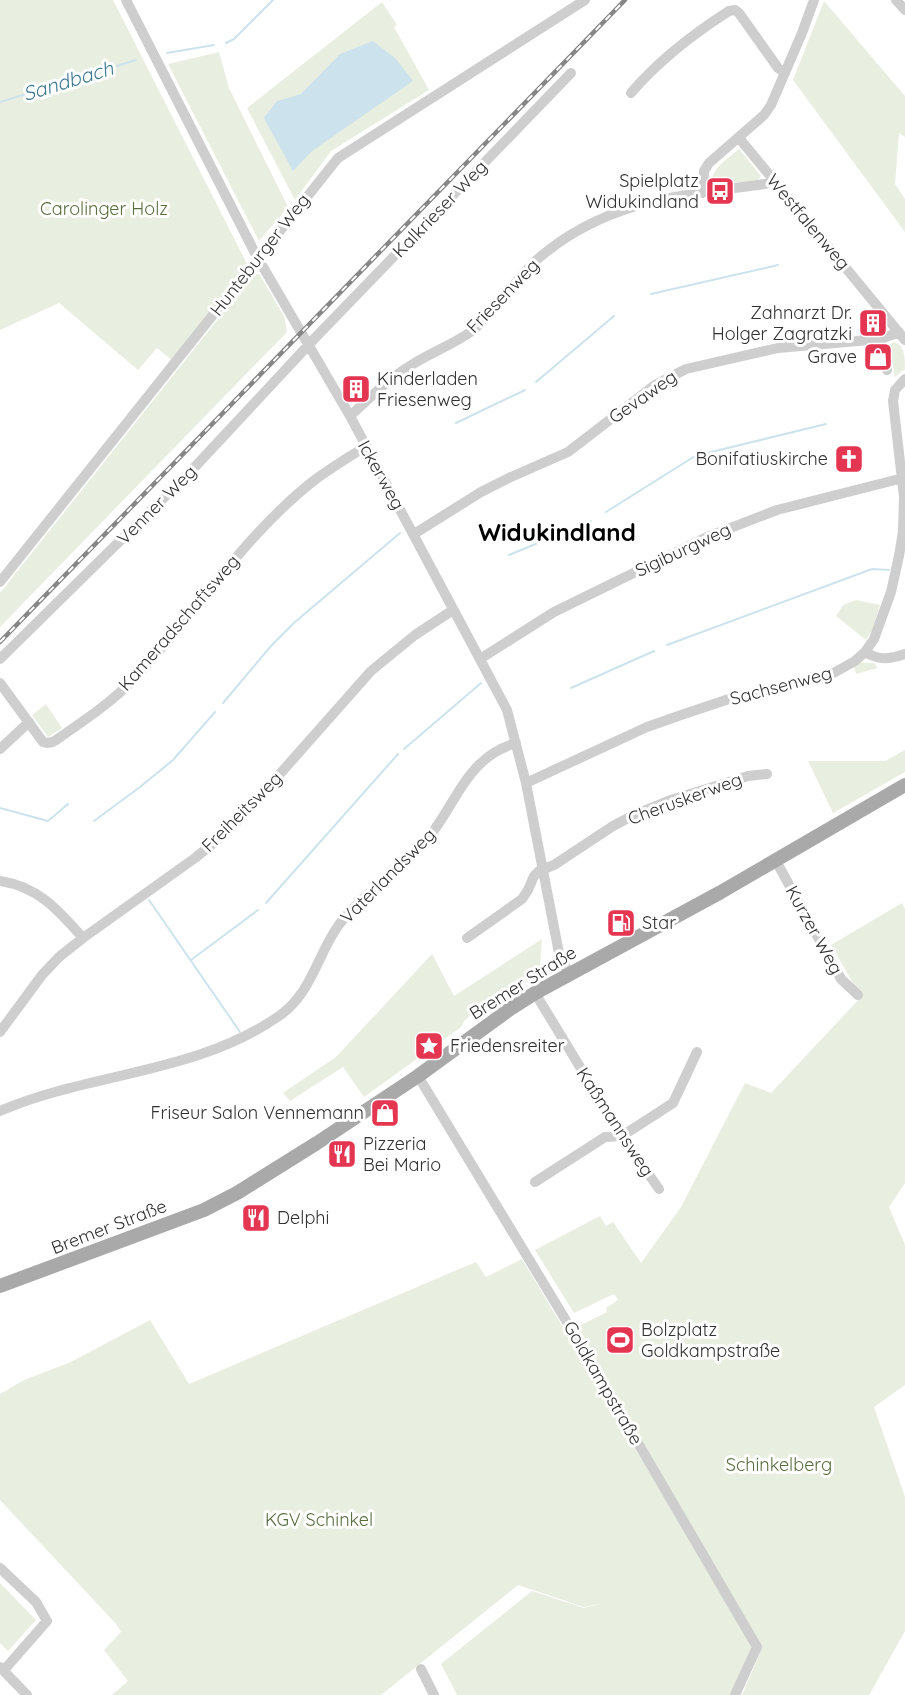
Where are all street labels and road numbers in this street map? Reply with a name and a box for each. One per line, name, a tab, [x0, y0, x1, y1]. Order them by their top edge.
street label: Kalkrieser Weg	[387, 155, 492, 262]
street label: Westfalenweg	[762, 169, 855, 274]
street label: Hunteburger Weg	[205, 189, 315, 320]
street label: Friesenweg	[461, 254, 544, 338]
street label: Gevaweg	[604, 365, 681, 428]
street label: Ickerweg	[353, 436, 410, 514]
street label: Venner Weg	[112, 460, 201, 549]
street label: Sigiburgweg	[631, 517, 734, 582]
street label: Kameradschaftsweg	[113, 550, 244, 696]
street label: Sachsenweg	[727, 661, 834, 710]
street label: Freiheitsweg	[197, 767, 287, 857]
street label: Cheruskerweg	[625, 767, 745, 830]
street label: Vaterlandsweg	[335, 823, 440, 928]
street label: Kurzer Weg	[781, 881, 848, 978]
street label: Bremer Straße	[465, 941, 580, 1025]
street label: Kaßmannsweg	[572, 1063, 659, 1181]
street label: Bremer Straße	[48, 1194, 170, 1259]
street label: Goldkampstraße	[559, 1317, 648, 1449]

